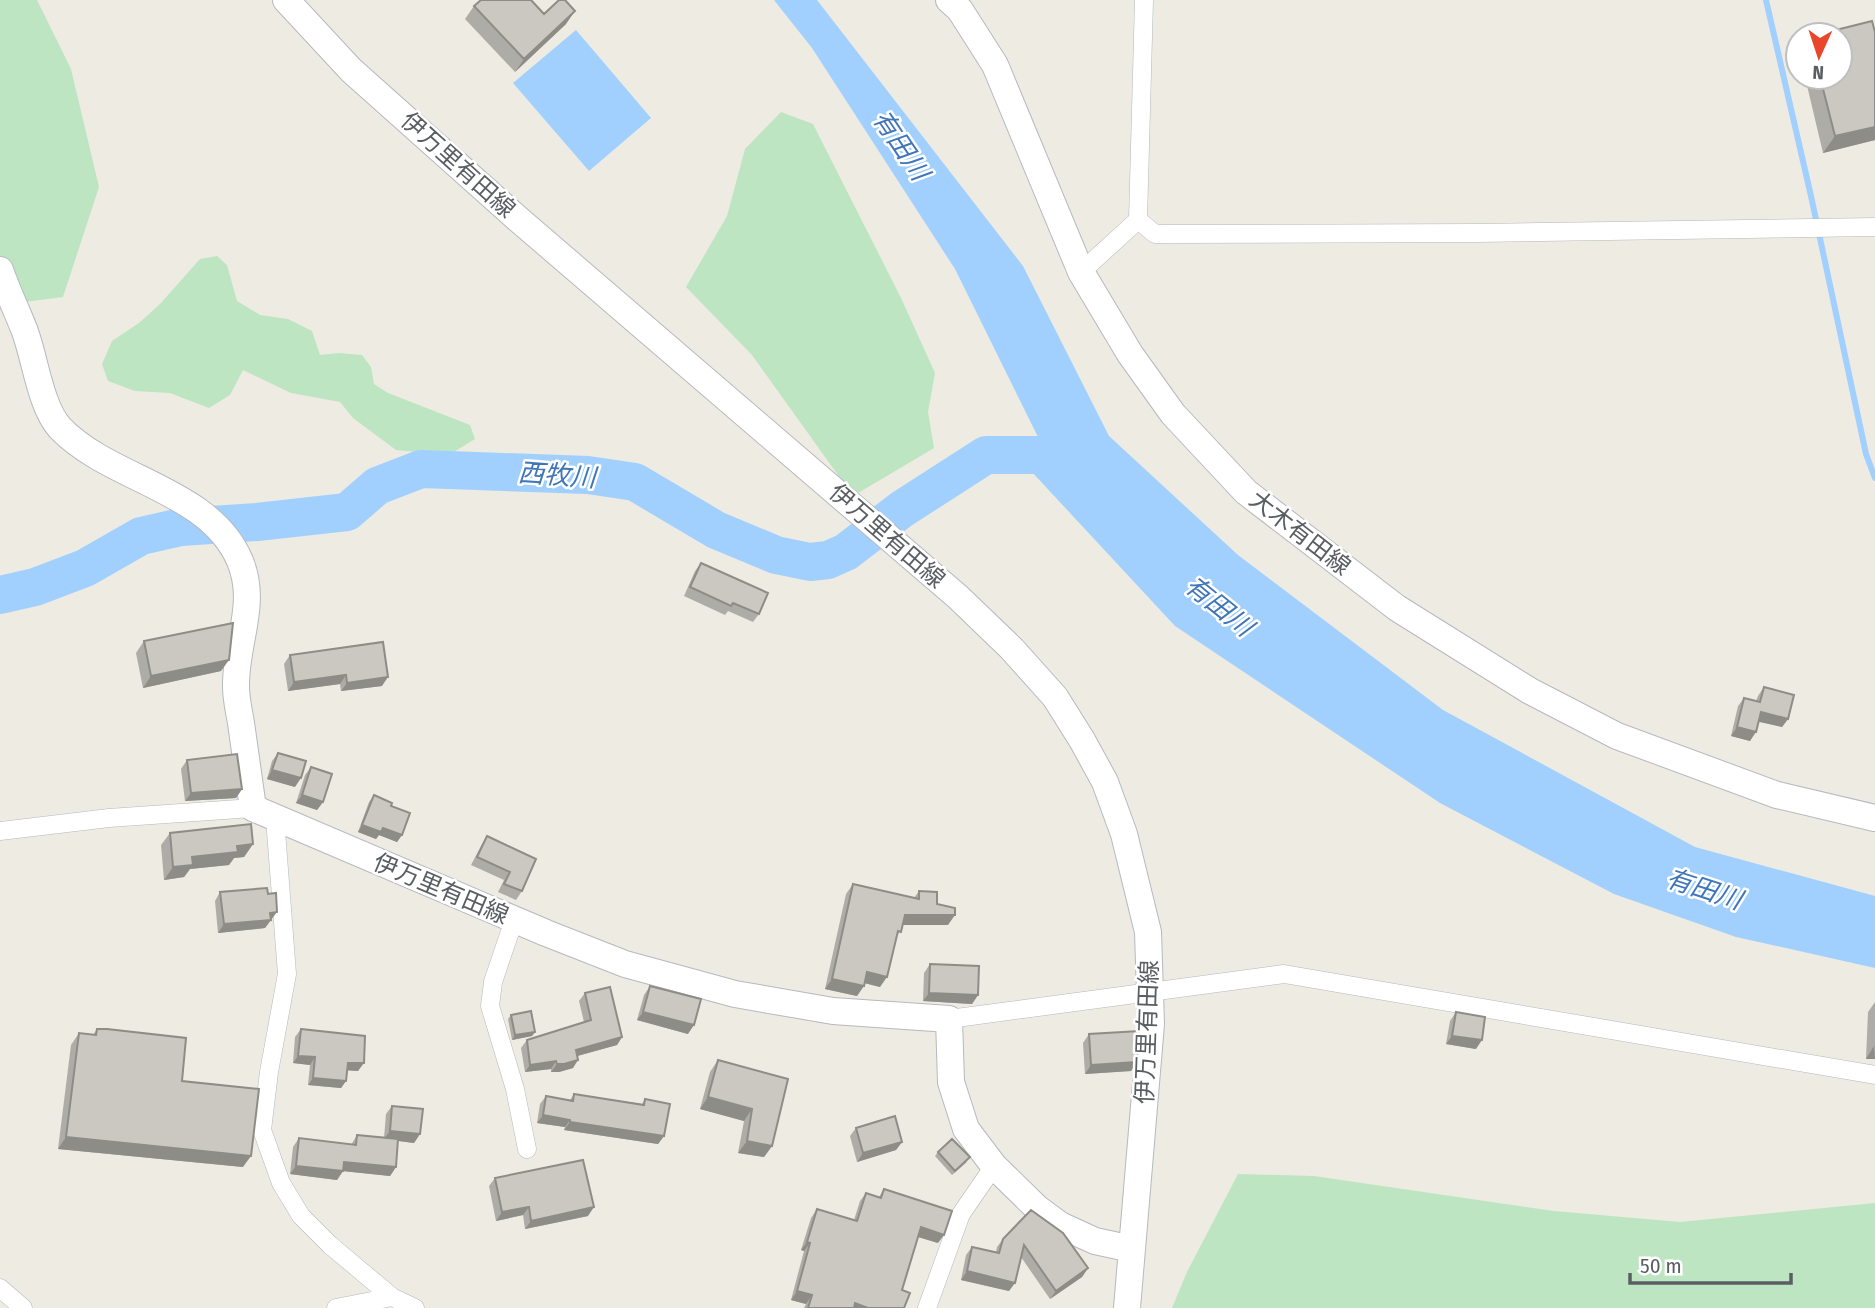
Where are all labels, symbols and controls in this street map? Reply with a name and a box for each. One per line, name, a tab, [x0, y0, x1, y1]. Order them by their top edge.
north arrow	[1784, 21, 1854, 91]
text: N	[1812, 61, 1824, 84]
water label: 有田川	[866, 104, 937, 189]
street label: 伊万里有田線	[395, 106, 521, 224]
water label: 西牧川	[517, 457, 600, 494]
street label: 伊万里有田線	[823, 478, 951, 594]
street label: 大木有田線	[1244, 485, 1356, 581]
water label: 有田川	[1179, 570, 1261, 645]
street label: 伊万里有田線	[369, 848, 513, 930]
water label: 有田川	[1662, 863, 1749, 917]
street label: 伊万里有田線	[1130, 960, 1164, 1104]
scale bar	[1630, 1242, 1791, 1286]
text: 50 m	[1640, 1253, 1682, 1279]

